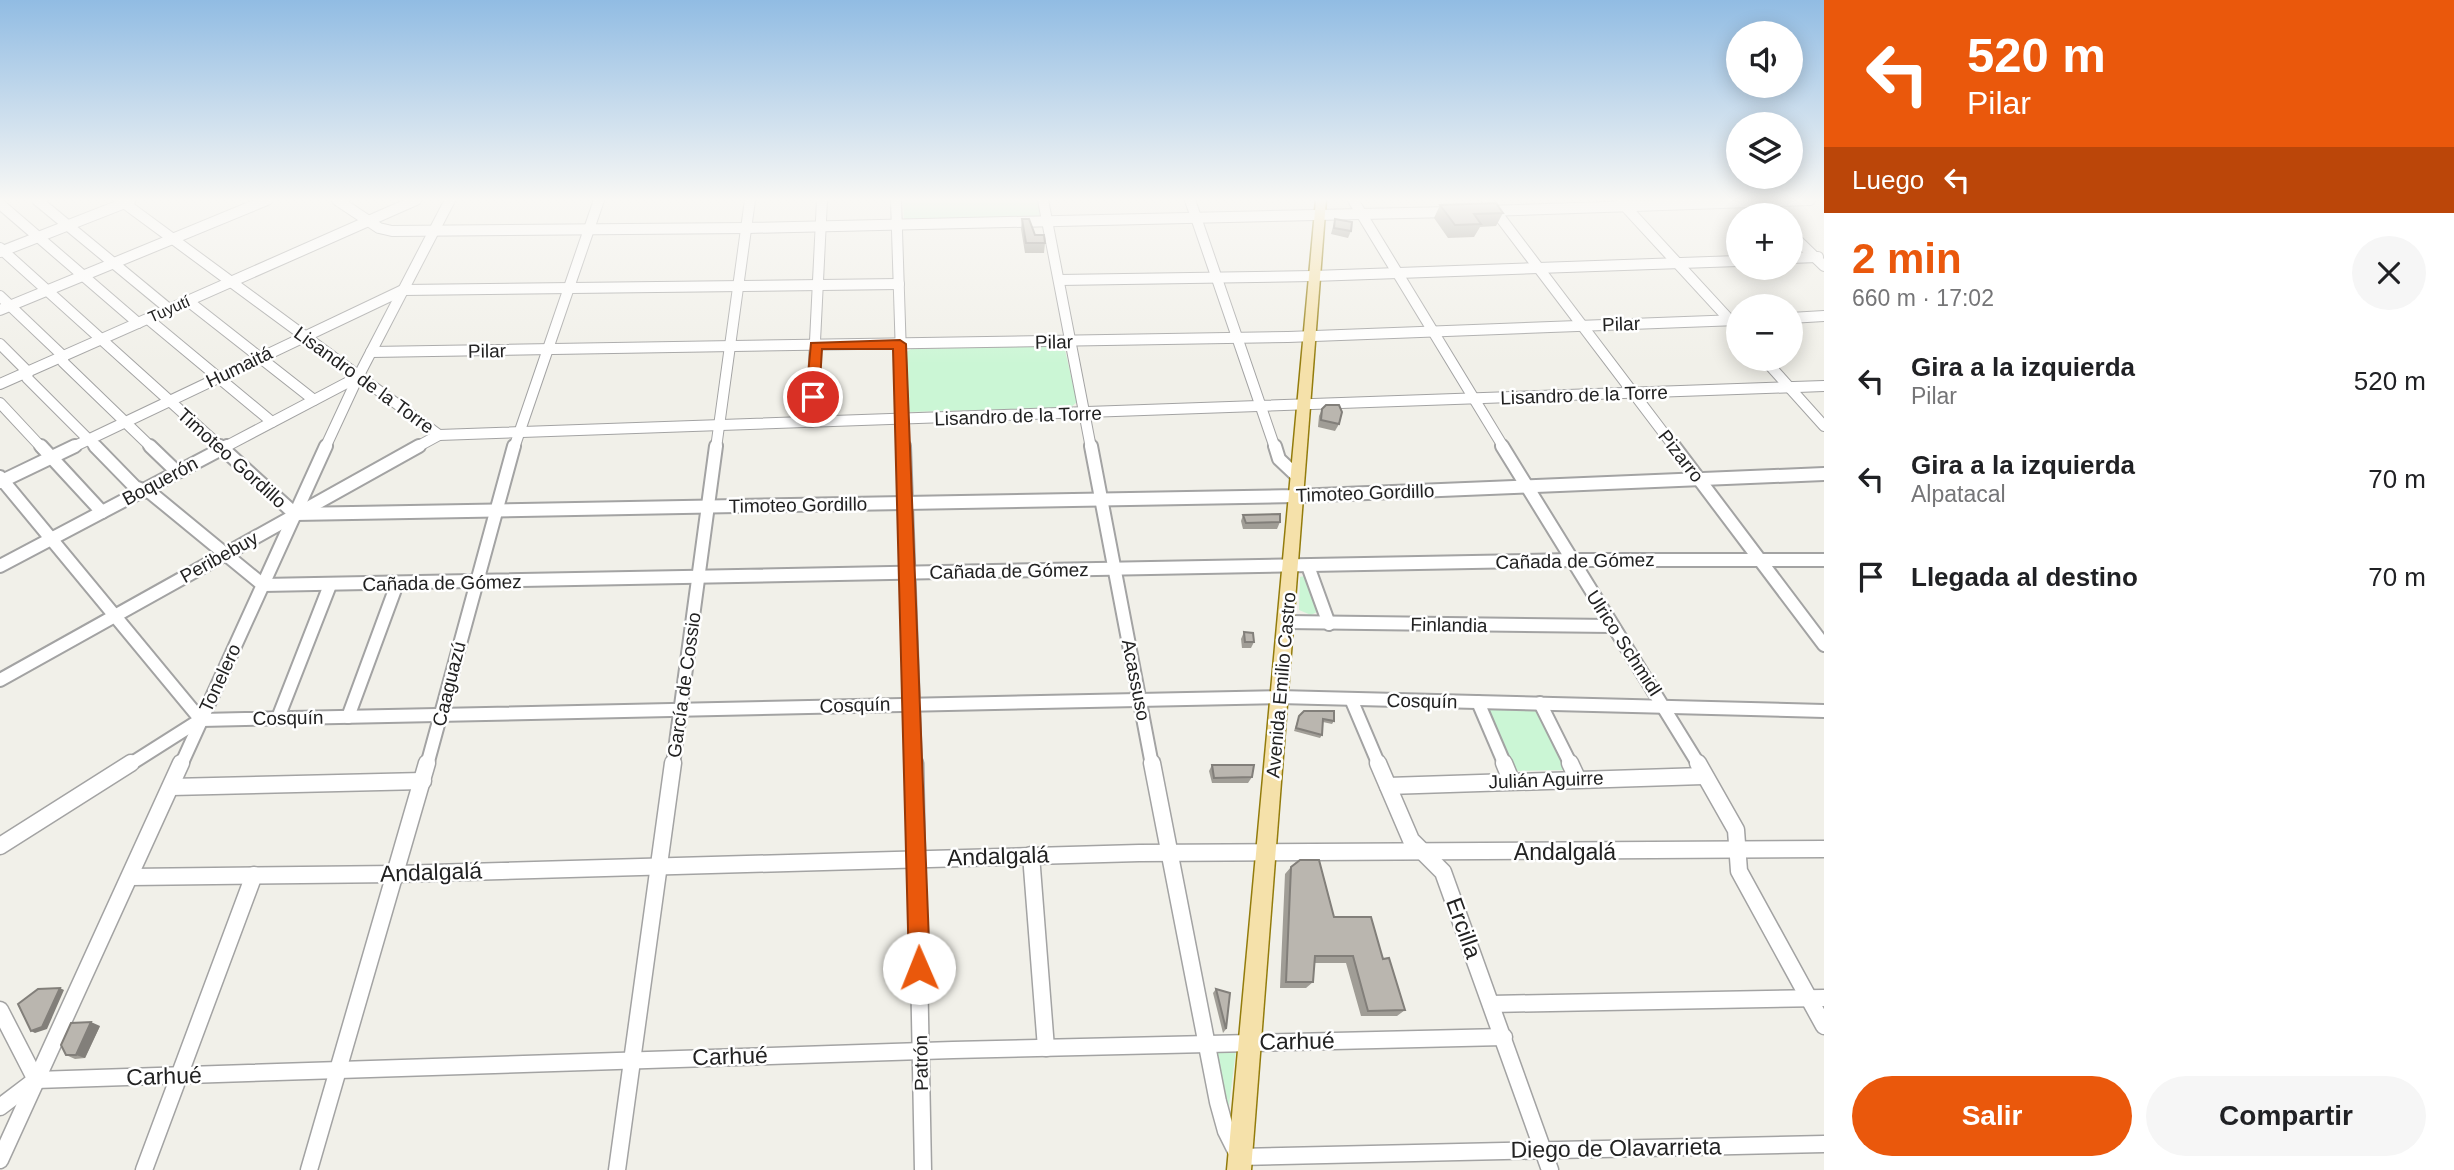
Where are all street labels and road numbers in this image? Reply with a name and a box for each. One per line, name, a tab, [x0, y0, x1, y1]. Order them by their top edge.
street label: Tuyutí	[146, 292, 193, 326]
street label: Pilar	[1602, 313, 1641, 335]
street label: Lisandro de la Torre	[290, 322, 438, 438]
street label: Pilar	[1035, 331, 1074, 353]
street label: Pilar	[468, 340, 507, 362]
street label: Humaitá	[203, 342, 276, 392]
street label: Lisandro de la Torre	[1500, 382, 1668, 408]
street label: Lisandro de la Torre	[934, 403, 1102, 429]
street label: Timoteo Gordillo	[173, 404, 291, 512]
street label: Pizarro	[1654, 426, 1708, 486]
street label: Boquerón	[119, 452, 201, 510]
street label: Timoteo Gordillo	[1295, 480, 1435, 506]
street label: Timoteo Gordillo	[728, 493, 868, 517]
street label: Peribebuy	[176, 527, 262, 587]
street label: Cañada de Gómez	[1495, 549, 1655, 573]
street label: Cañada de Gómez	[929, 559, 1089, 583]
street label: Cañada de Gómez	[362, 571, 522, 595]
street label: Ulrico Schmidl	[1582, 586, 1666, 700]
street label: Avenida Emilio Castro	[1262, 591, 1300, 779]
street label: García de Cossio	[663, 611, 705, 759]
street label: Finlandia	[1410, 614, 1488, 636]
street label: Acassuso	[1118, 638, 1154, 722]
street label: Caaguazú	[428, 639, 470, 729]
street label: Tonelero	[195, 641, 245, 715]
street label: Cosquín	[1386, 690, 1458, 712]
street label: Cosquín	[819, 693, 891, 717]
street label: Cosquín	[252, 707, 324, 729]
street label: Julián Aguirre	[1488, 767, 1604, 793]
street label: Andalgalá	[1514, 839, 1616, 865]
street label: Andalgalá	[946, 841, 1050, 871]
street label: Andalgalá	[379, 857, 483, 887]
street label: Ercilla	[1441, 894, 1487, 962]
street label: Carhué	[1259, 1027, 1335, 1055]
street label: Patrón	[910, 1035, 932, 1091]
street label: Carhué	[692, 1042, 768, 1070]
street label: Carhué	[126, 1062, 202, 1090]
street label: Diego de Olavarrieta	[1510, 1133, 1722, 1163]

